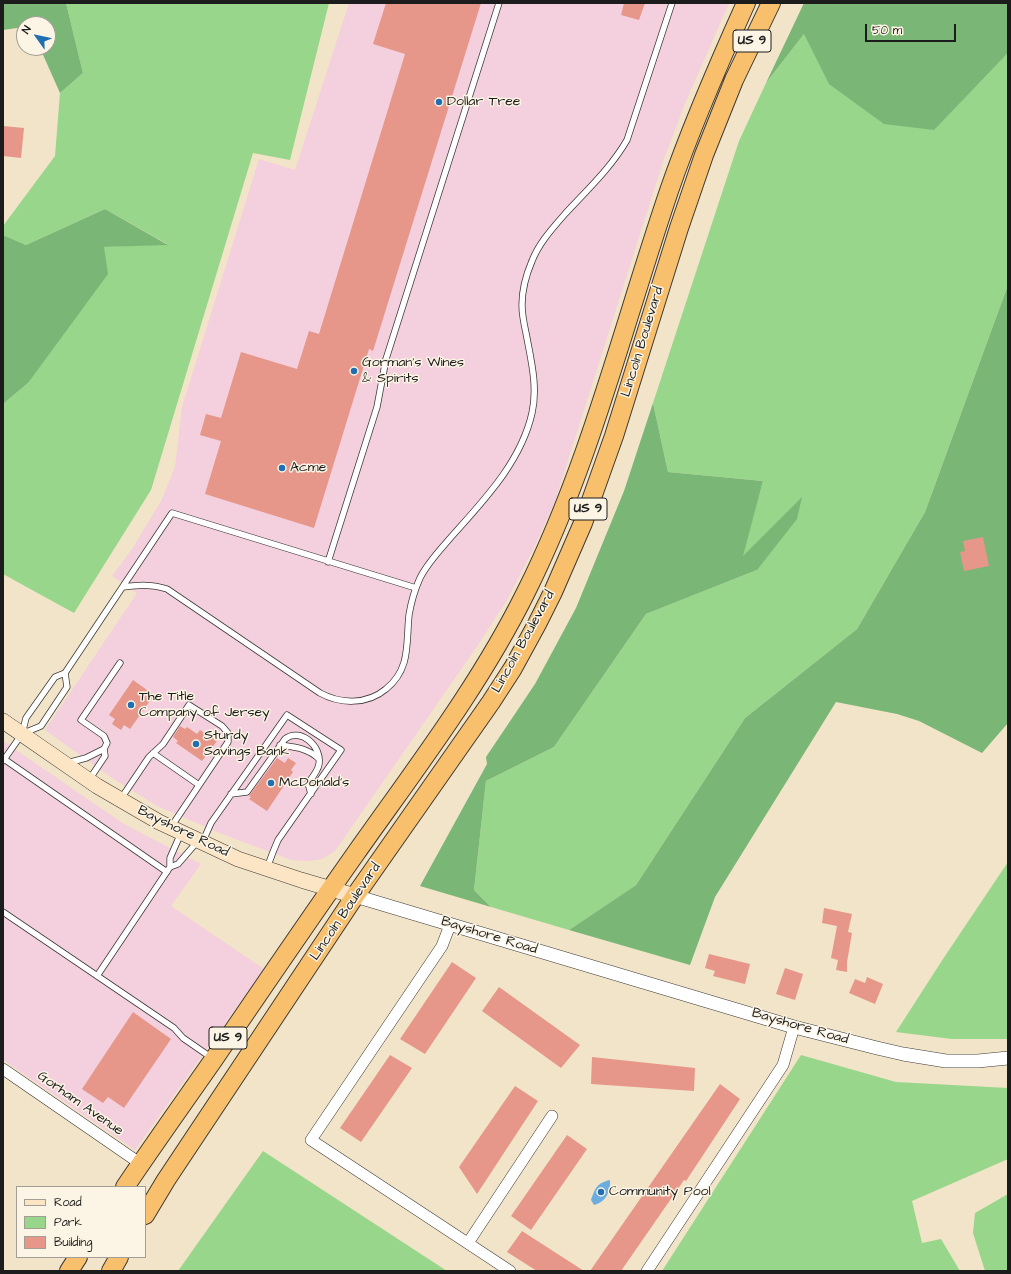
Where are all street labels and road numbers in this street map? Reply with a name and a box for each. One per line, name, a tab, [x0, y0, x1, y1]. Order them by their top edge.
road number: US 9	[733, 30, 771, 52]
street label: Lincoln Boulevard	[618, 285, 668, 399]
road number: US 9	[569, 498, 607, 520]
street label: Lincoln Boulevard	[489, 588, 559, 696]
street label: Bayshore Road	[135, 803, 231, 861]
street label: Lincoln Boulevard	[307, 860, 385, 964]
street label: Bayshore Road	[439, 913, 539, 959]
street label: Bayshore Road	[750, 1005, 850, 1049]
road number: US 9	[209, 1027, 247, 1049]
street label: Gorham Avenue	[34, 1068, 126, 1140]

